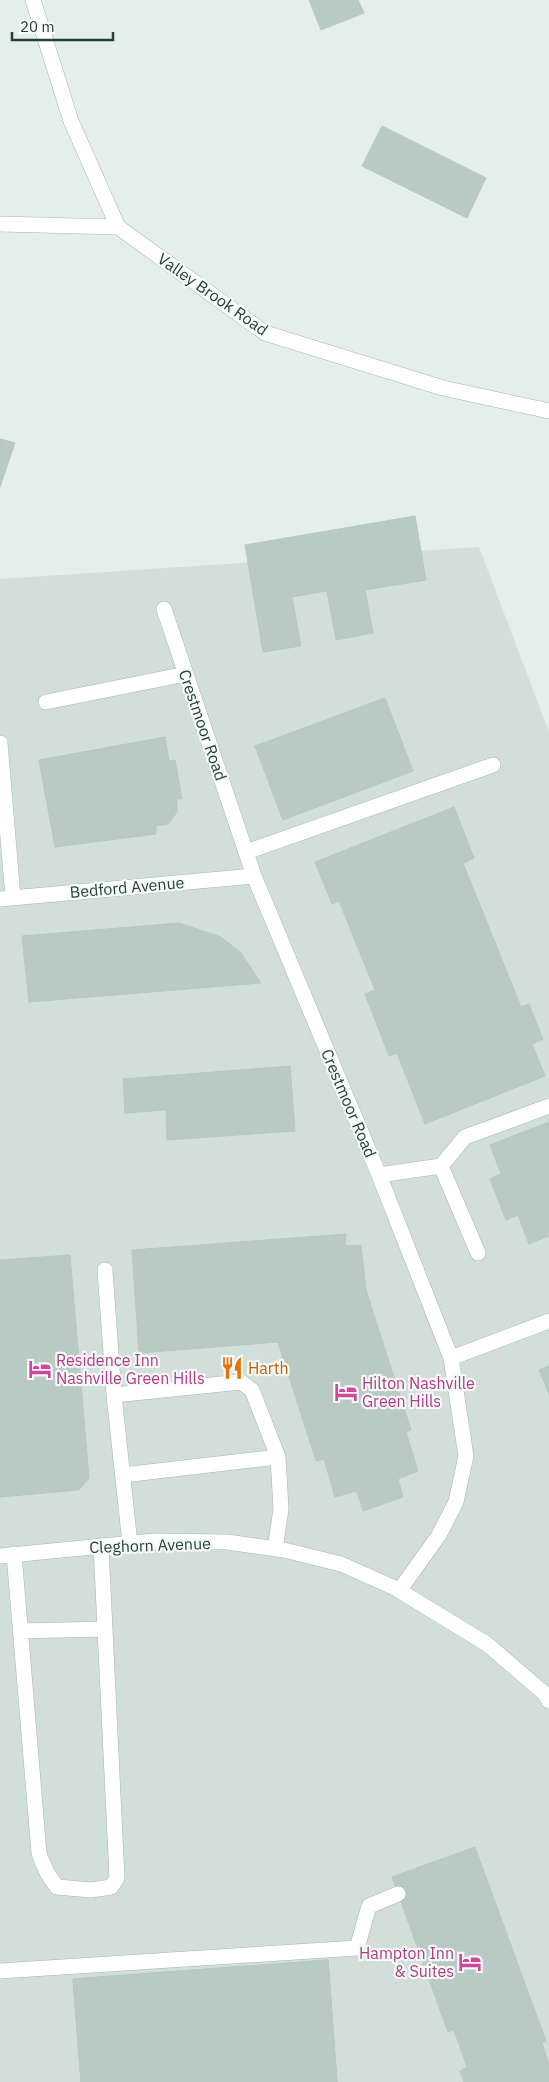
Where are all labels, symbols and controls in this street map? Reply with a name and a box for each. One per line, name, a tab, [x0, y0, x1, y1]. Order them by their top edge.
scale bar	[12, 10, 114, 42]
text: 20 m	[20, 17, 55, 36]
street label: Valley Brook Road	[154, 249, 272, 339]
street label: Crestmoor Road	[175, 667, 231, 783]
street label: Bedford Avenue	[69, 872, 185, 902]
street label: Crestmoor Road	[317, 1046, 381, 1160]
place label: Residence Inn Nashville Green Hills	[56, 1350, 205, 1388]
restaurant icon: Harth	[219, 1355, 245, 1381]
hotel icon: Residence Inn Nashville Green Hills	[27, 1356, 53, 1382]
place label: Harth	[248, 1358, 289, 1378]
place label: Hilton Nashville Green Hills	[362, 1373, 475, 1411]
hotel icon: Hilton Nashville Green Hills	[333, 1379, 359, 1405]
street label: Cleghorn Avenue	[89, 1533, 211, 1557]
place label: Hampton Inn & Suites	[359, 1943, 454, 1981]
hotel icon: Hampton Inn & Suites	[457, 1949, 483, 1975]

